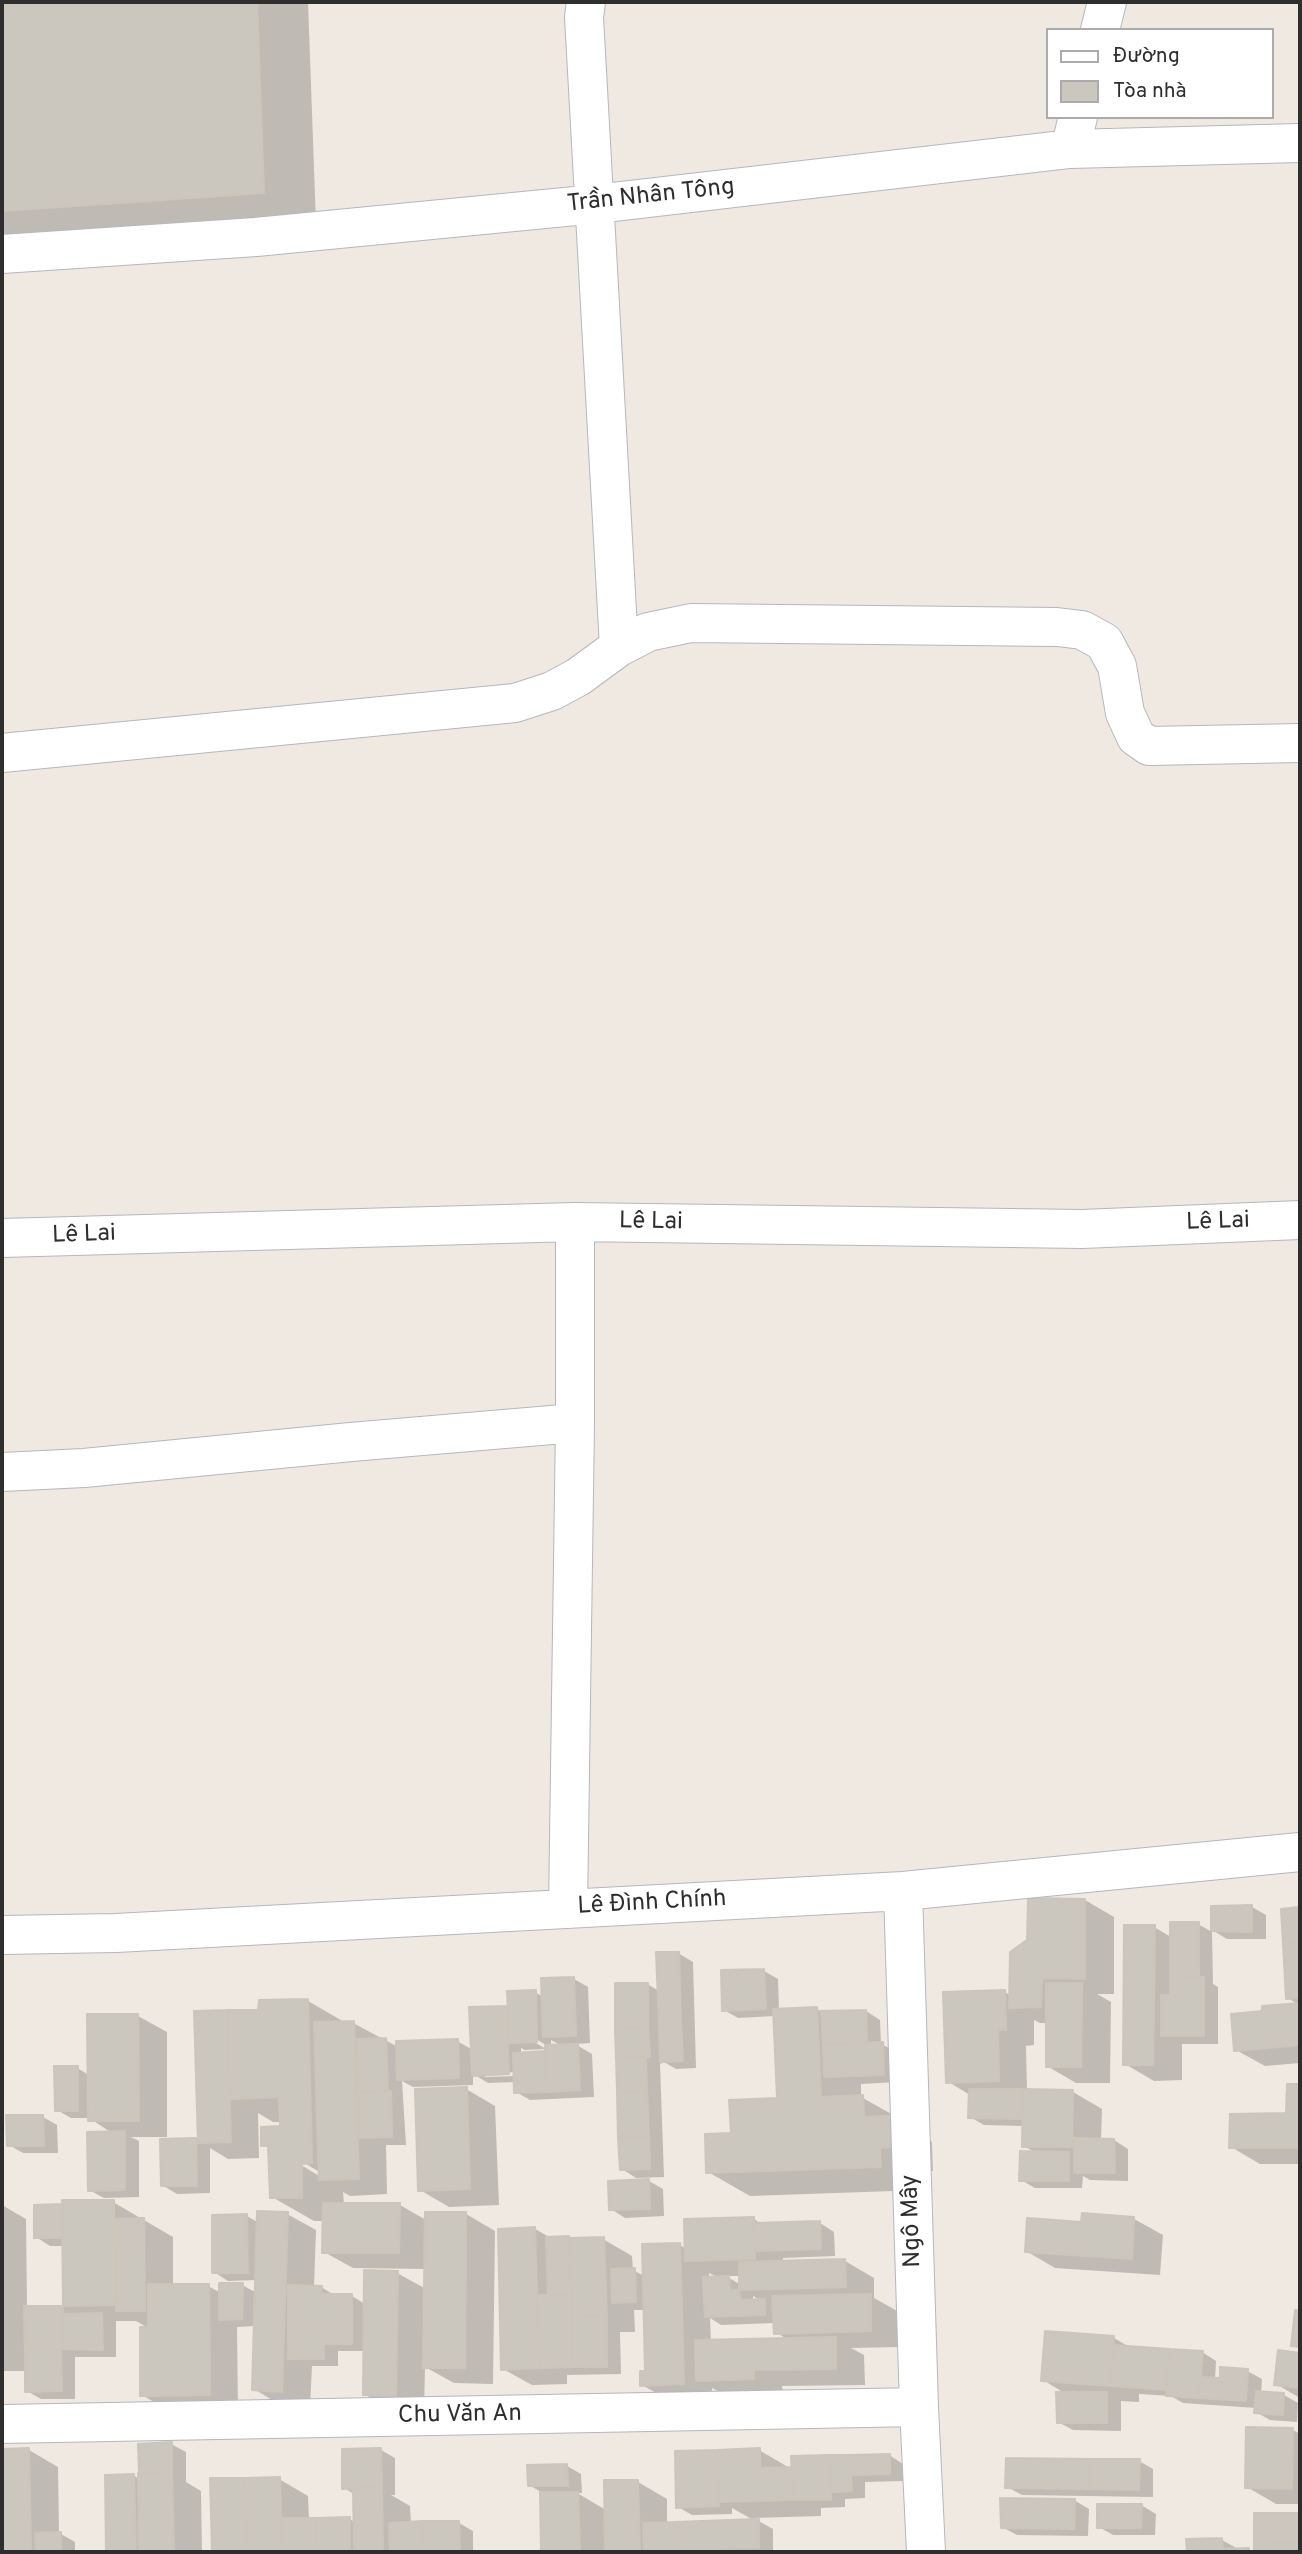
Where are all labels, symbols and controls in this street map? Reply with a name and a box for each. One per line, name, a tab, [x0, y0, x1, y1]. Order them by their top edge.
legend	[1046, 28, 1274, 119]
text: Đường	[1113, 43, 1180, 70]
text: Tòa nhà	[1113, 78, 1187, 105]
street label: Trần Nhân Tông	[566, 174, 736, 220]
street label: Lê Lai	[1185, 1207, 1251, 1239]
street label: Lê Lai	[619, 1208, 683, 1238]
street label: Lê Lai	[51, 1220, 117, 1252]
street label: Lê Đình Chính	[577, 1886, 727, 1922]
street label: Ngô Mây	[897, 2174, 929, 2268]
street label: Chu Văn An	[398, 2401, 522, 2431]

